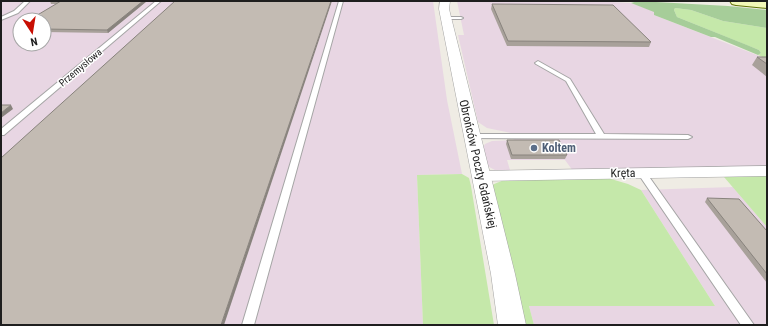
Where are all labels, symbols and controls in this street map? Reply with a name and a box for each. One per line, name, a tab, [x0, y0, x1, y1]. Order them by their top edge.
north arrow	[12, 12, 52, 52]
text: N	[29, 34, 39, 48]
street label: Przemysłowa	[57, 46, 104, 89]
street label: Obrońców Poczty Gdańskiej	[456, 98, 500, 230]
place label: Koltem	[542, 141, 576, 155]
marker: Koltem	[529, 143, 539, 153]
street label: Kręta	[610, 166, 636, 180]

